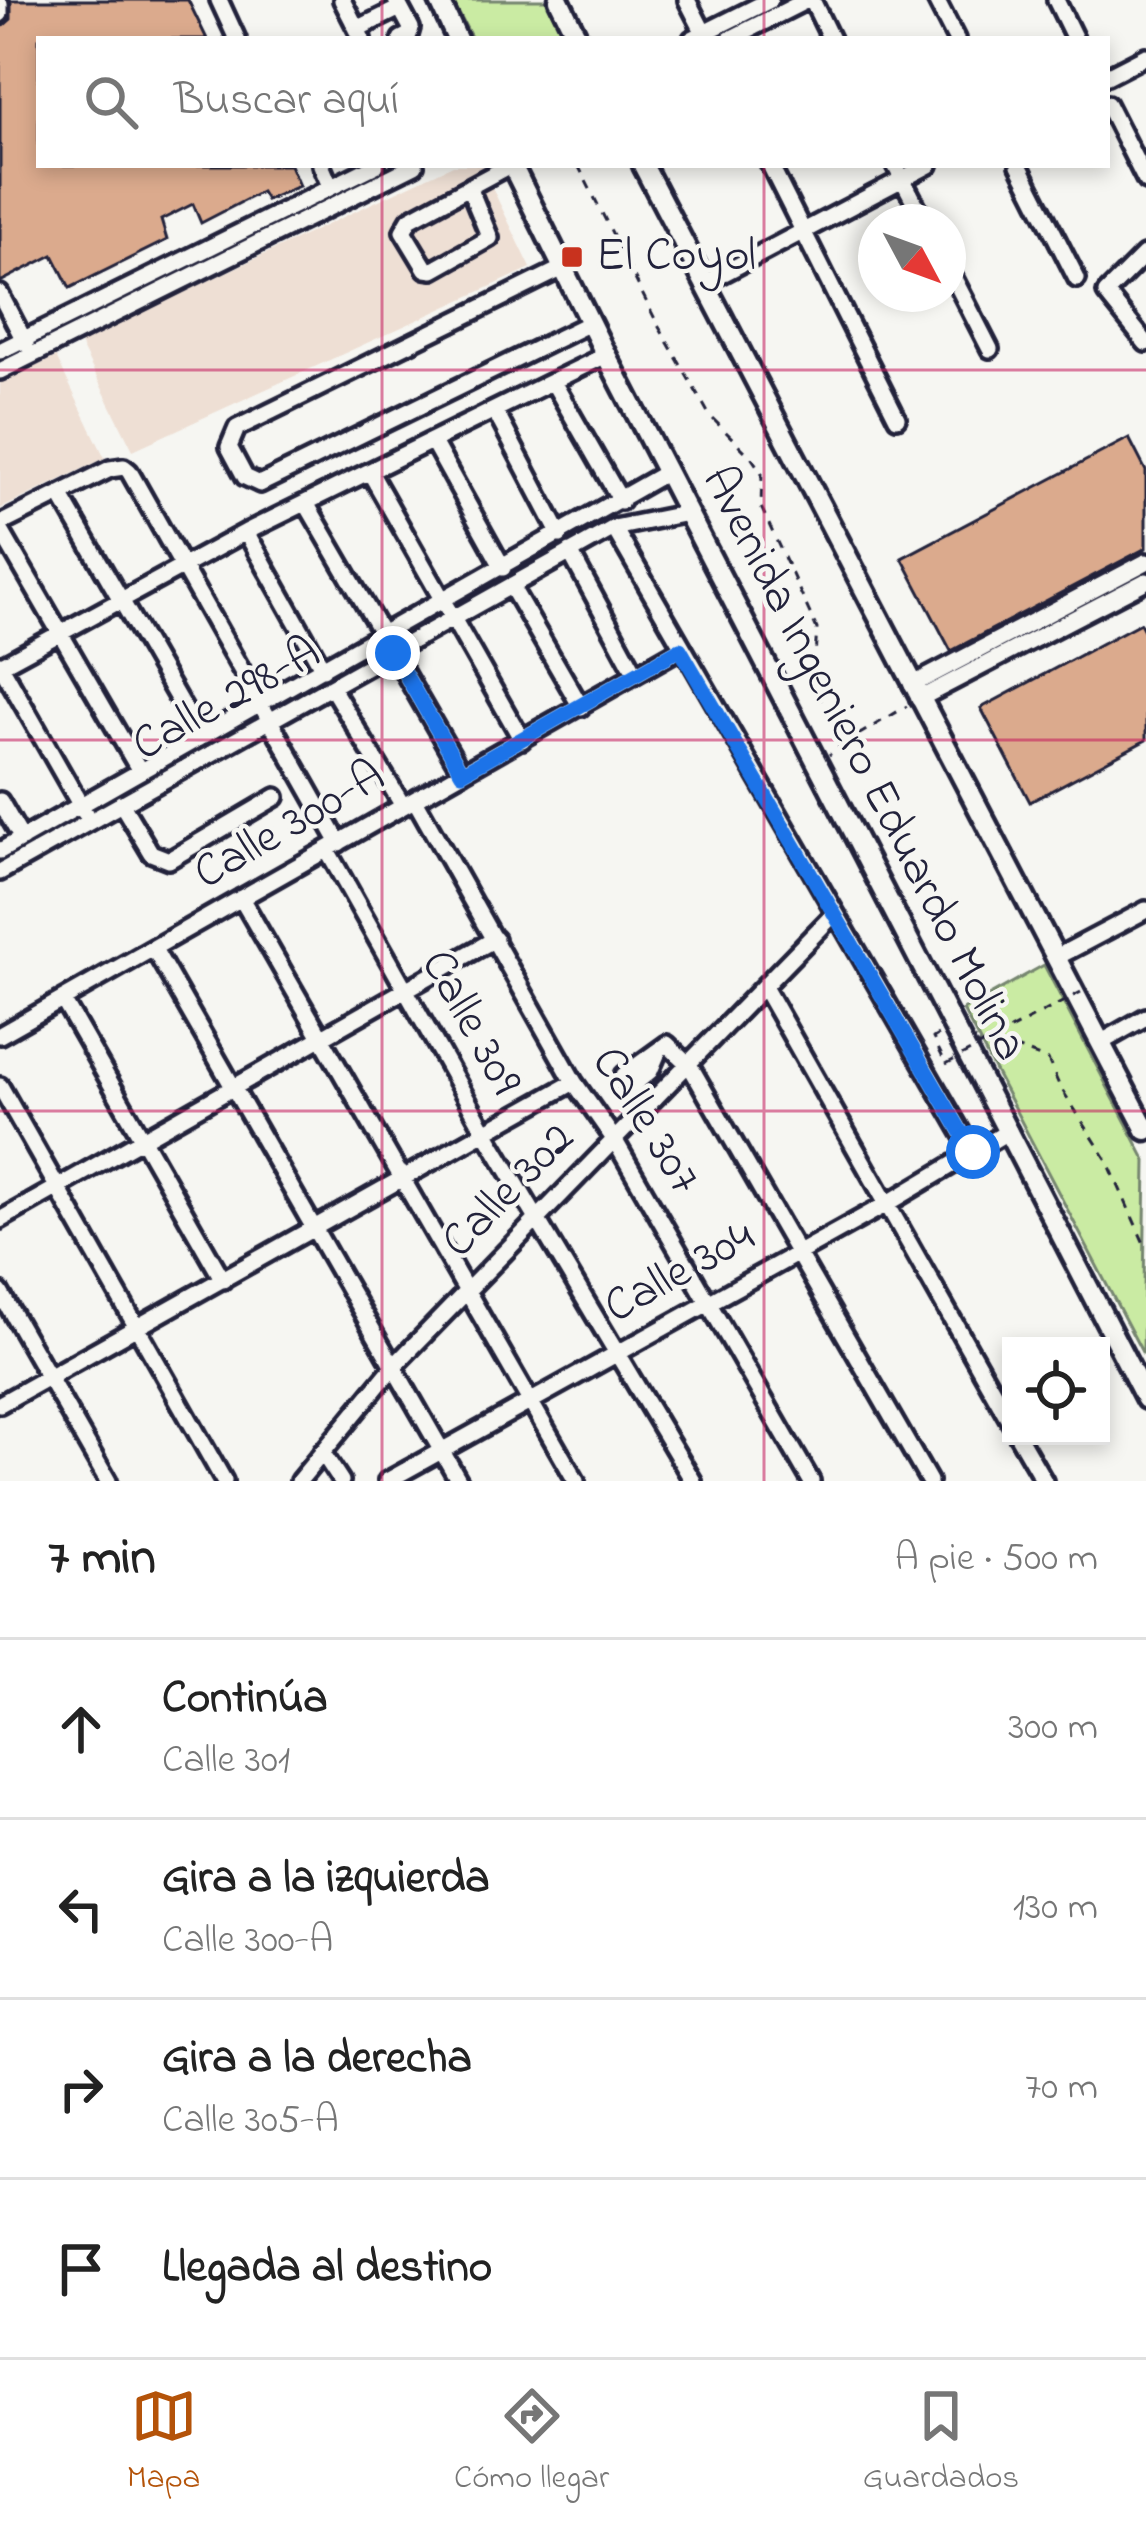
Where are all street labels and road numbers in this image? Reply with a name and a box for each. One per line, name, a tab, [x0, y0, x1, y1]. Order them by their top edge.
street label: Avenida Ingeniero Eduardo Molina	[681, 455, 1044, 1074]
street label: Calle 298-A	[120, 620, 334, 780]
street label: Calle 300-A	[181, 743, 399, 909]
street label: Calle 309	[401, 937, 539, 1109]
street label: Calle 307	[572, 1034, 718, 1209]
street label: Calle 302	[426, 1107, 592, 1275]
street label: Calle 304	[592, 1203, 768, 1343]

